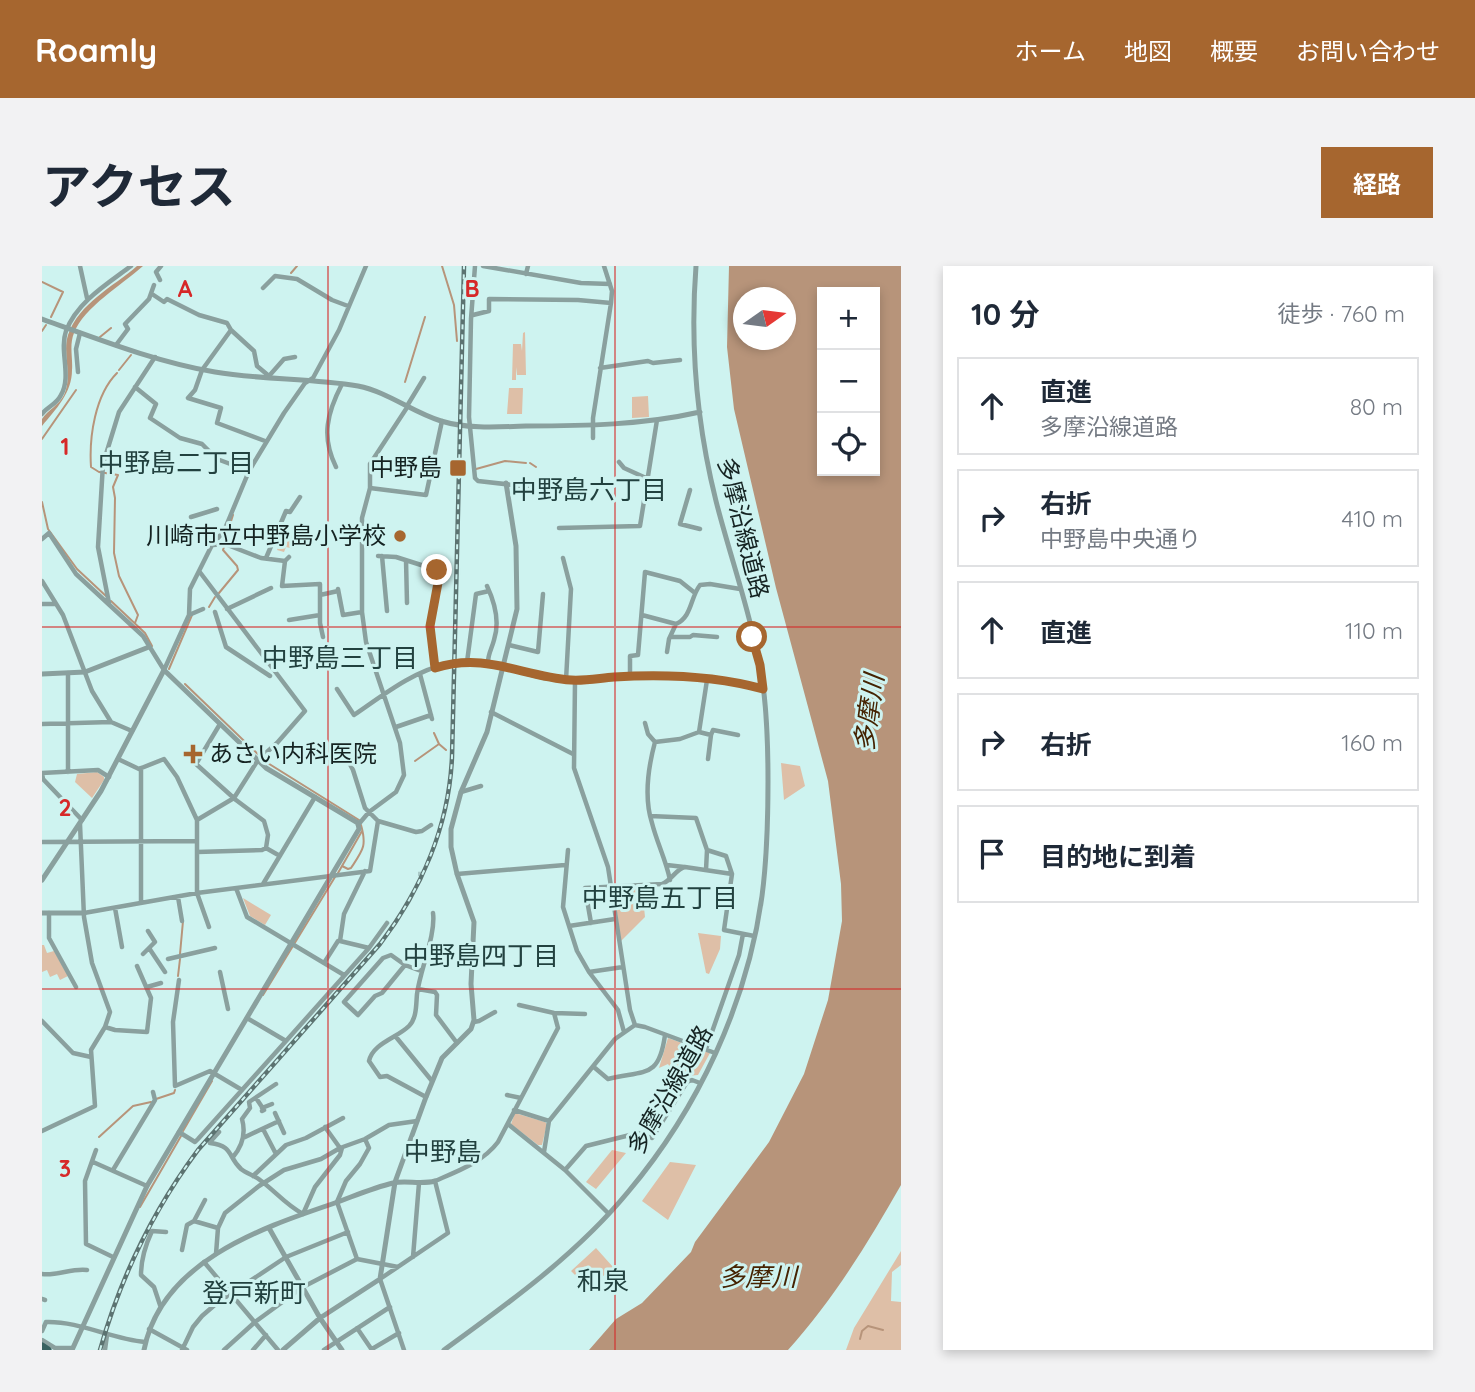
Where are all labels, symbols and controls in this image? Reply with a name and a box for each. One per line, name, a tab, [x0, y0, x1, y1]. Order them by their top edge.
text: Roamly	[35, 29, 157, 70]
text: ホーム	[1015, 36, 1086, 66]
text: 地図	[1124, 36, 1172, 66]
text: 概要	[1210, 36, 1258, 66]
text: お問い合わせ	[1296, 36, 1440, 66]
button: 経路	[1321, 147, 1433, 218]
text: アクセス	[42, 155, 236, 216]
text: A	[178, 274, 193, 303]
text: B	[464, 274, 480, 303]
north arrow	[733, 287, 796, 350]
map controls	[817, 287, 880, 476]
button: +	[817, 287, 880, 350]
text: 10 分	[971, 295, 1040, 333]
text: 徒歩 · 760 m	[1278, 299, 1405, 328]
button: −	[817, 350, 880, 413]
text: 直進	[1040, 375, 1092, 408]
icon: ahead	[973, 387, 1011, 425]
text: 80 m	[1350, 392, 1403, 421]
text: 多摩沿線道路	[1040, 412, 1178, 441]
button: locate	[817, 413, 880, 476]
text: 1	[61, 432, 69, 461]
district label: 中野島二丁目	[98, 446, 254, 479]
place label: 中野島	[370, 452, 442, 482]
street label: 多摩沿線道路	[712, 454, 776, 601]
marker: 中野島	[448, 458, 468, 478]
district label: 中野島六丁目	[511, 473, 667, 506]
text: 右折	[1040, 487, 1092, 520]
icon: right	[973, 499, 1011, 537]
text: 410 m	[1342, 504, 1403, 533]
place label: 川崎市立中野島小学校	[146, 520, 386, 550]
text: 中野島中央通り	[1040, 524, 1201, 553]
marker: 川崎市立中野島小学校	[392, 528, 408, 544]
route end	[421, 554, 452, 585]
icon: ahead	[973, 611, 1011, 649]
text: 直進	[1040, 616, 1092, 649]
text: 110 m	[1345, 616, 1403, 645]
route start	[736, 621, 767, 652]
district label: 中野島三丁目	[262, 641, 418, 674]
water label: 多摩川	[847, 669, 891, 754]
icon: right	[973, 723, 1011, 761]
text: 右折	[1040, 728, 1092, 761]
text: 160 m	[1341, 728, 1403, 757]
place label: あさい内科医院	[209, 738, 377, 768]
marker: あさい内科医院	[183, 744, 203, 764]
text: 2	[58, 793, 72, 822]
icon: arrive	[973, 835, 1011, 873]
text: 目的地に到着	[1040, 840, 1196, 873]
district label: 中野島五丁目	[582, 881, 738, 914]
district label: 中野島四丁目	[403, 939, 559, 972]
street label: 多摩沿線道路	[620, 1020, 718, 1159]
district label: 中野島	[404, 1135, 482, 1168]
text: 3	[59, 1154, 71, 1183]
water label: 多摩川	[719, 1260, 800, 1293]
district label: 和泉	[577, 1264, 629, 1297]
district label: 登戸新町	[202, 1276, 306, 1309]

